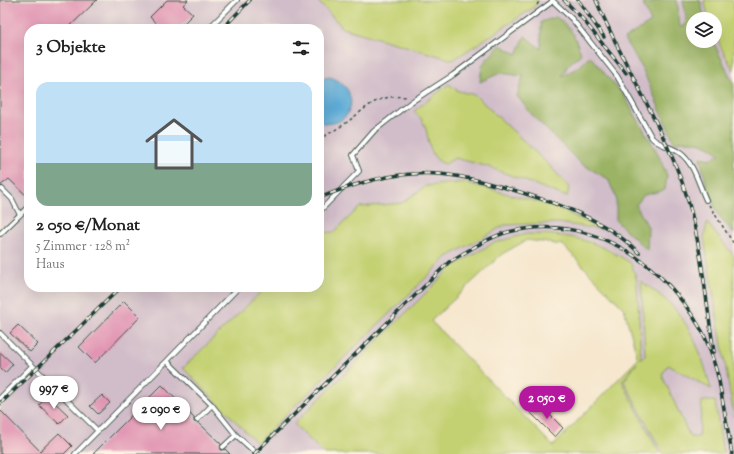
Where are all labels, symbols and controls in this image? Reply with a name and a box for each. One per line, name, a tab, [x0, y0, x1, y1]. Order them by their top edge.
map controls	[686, 12, 722, 48]
button: layers	[686, 12, 722, 48]
text: 3 Objekte	[36, 36, 106, 60]
icon: filters	[290, 37, 312, 59]
icon: home	[138, 108, 210, 180]
text: 2 050 €/Monat	[36, 214, 140, 238]
text: 5 Zimmer · 128 m²	[36, 238, 130, 256]
text: Haus	[36, 256, 65, 274]
pin: 997 €	[26, 376, 82, 410]
text: 997 €	[39, 380, 69, 398]
pin: 2 050 €	[510, 386, 584, 420]
text: 2 050 €	[528, 390, 566, 408]
pin: 2 090 €	[124, 397, 198, 431]
text: 2 090 €	[141, 401, 181, 419]

